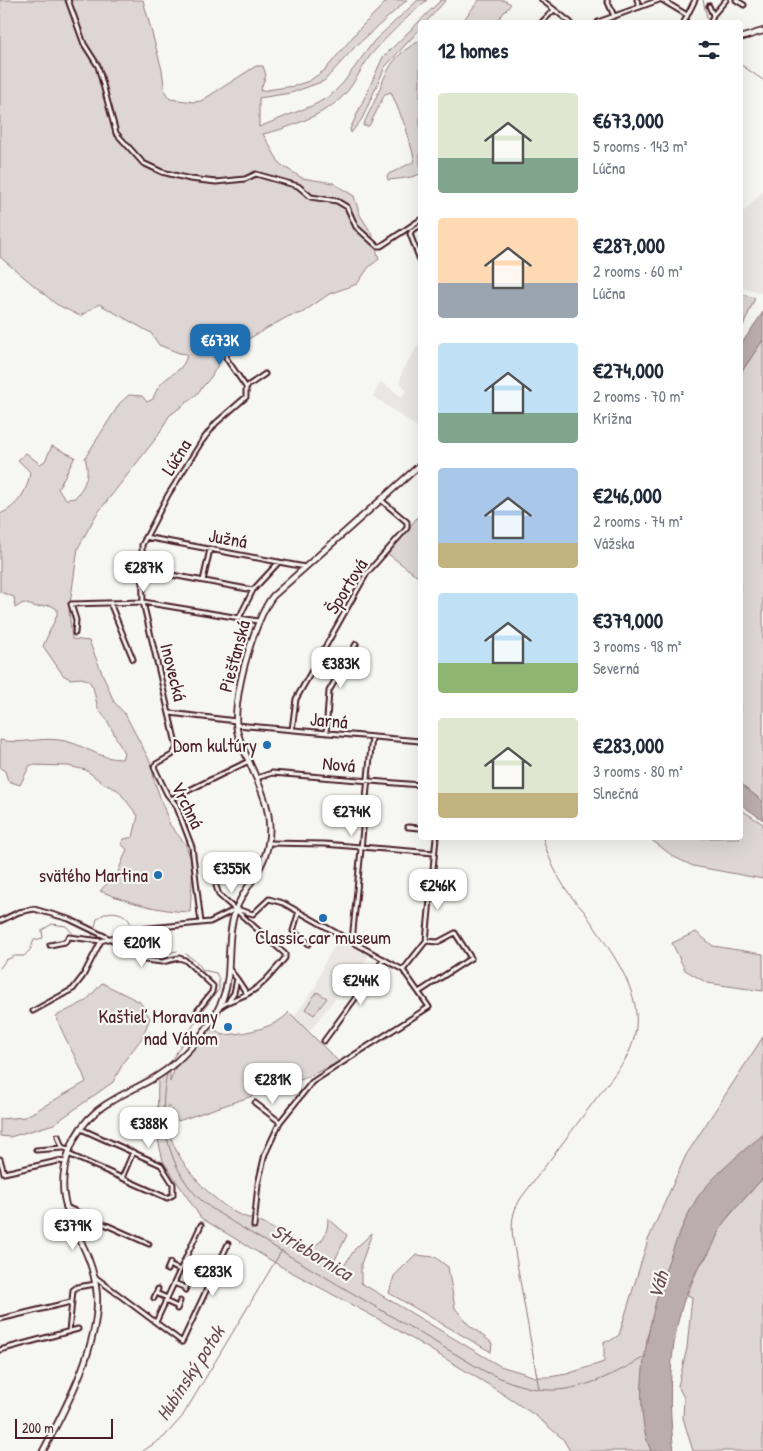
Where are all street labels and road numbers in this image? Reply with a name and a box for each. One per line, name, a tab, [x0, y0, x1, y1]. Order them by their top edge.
street label: Lúčna	[155, 433, 197, 480]
street label: Južná	[207, 522, 250, 554]
street label: Športová	[319, 553, 373, 619]
street label: Piešťanská	[212, 617, 256, 695]
street label: Inovecká	[154, 640, 194, 704]
street label: Jarná	[309, 705, 350, 735]
street label: Nová	[322, 750, 357, 778]
street label: Vrchná	[165, 777, 211, 833]

